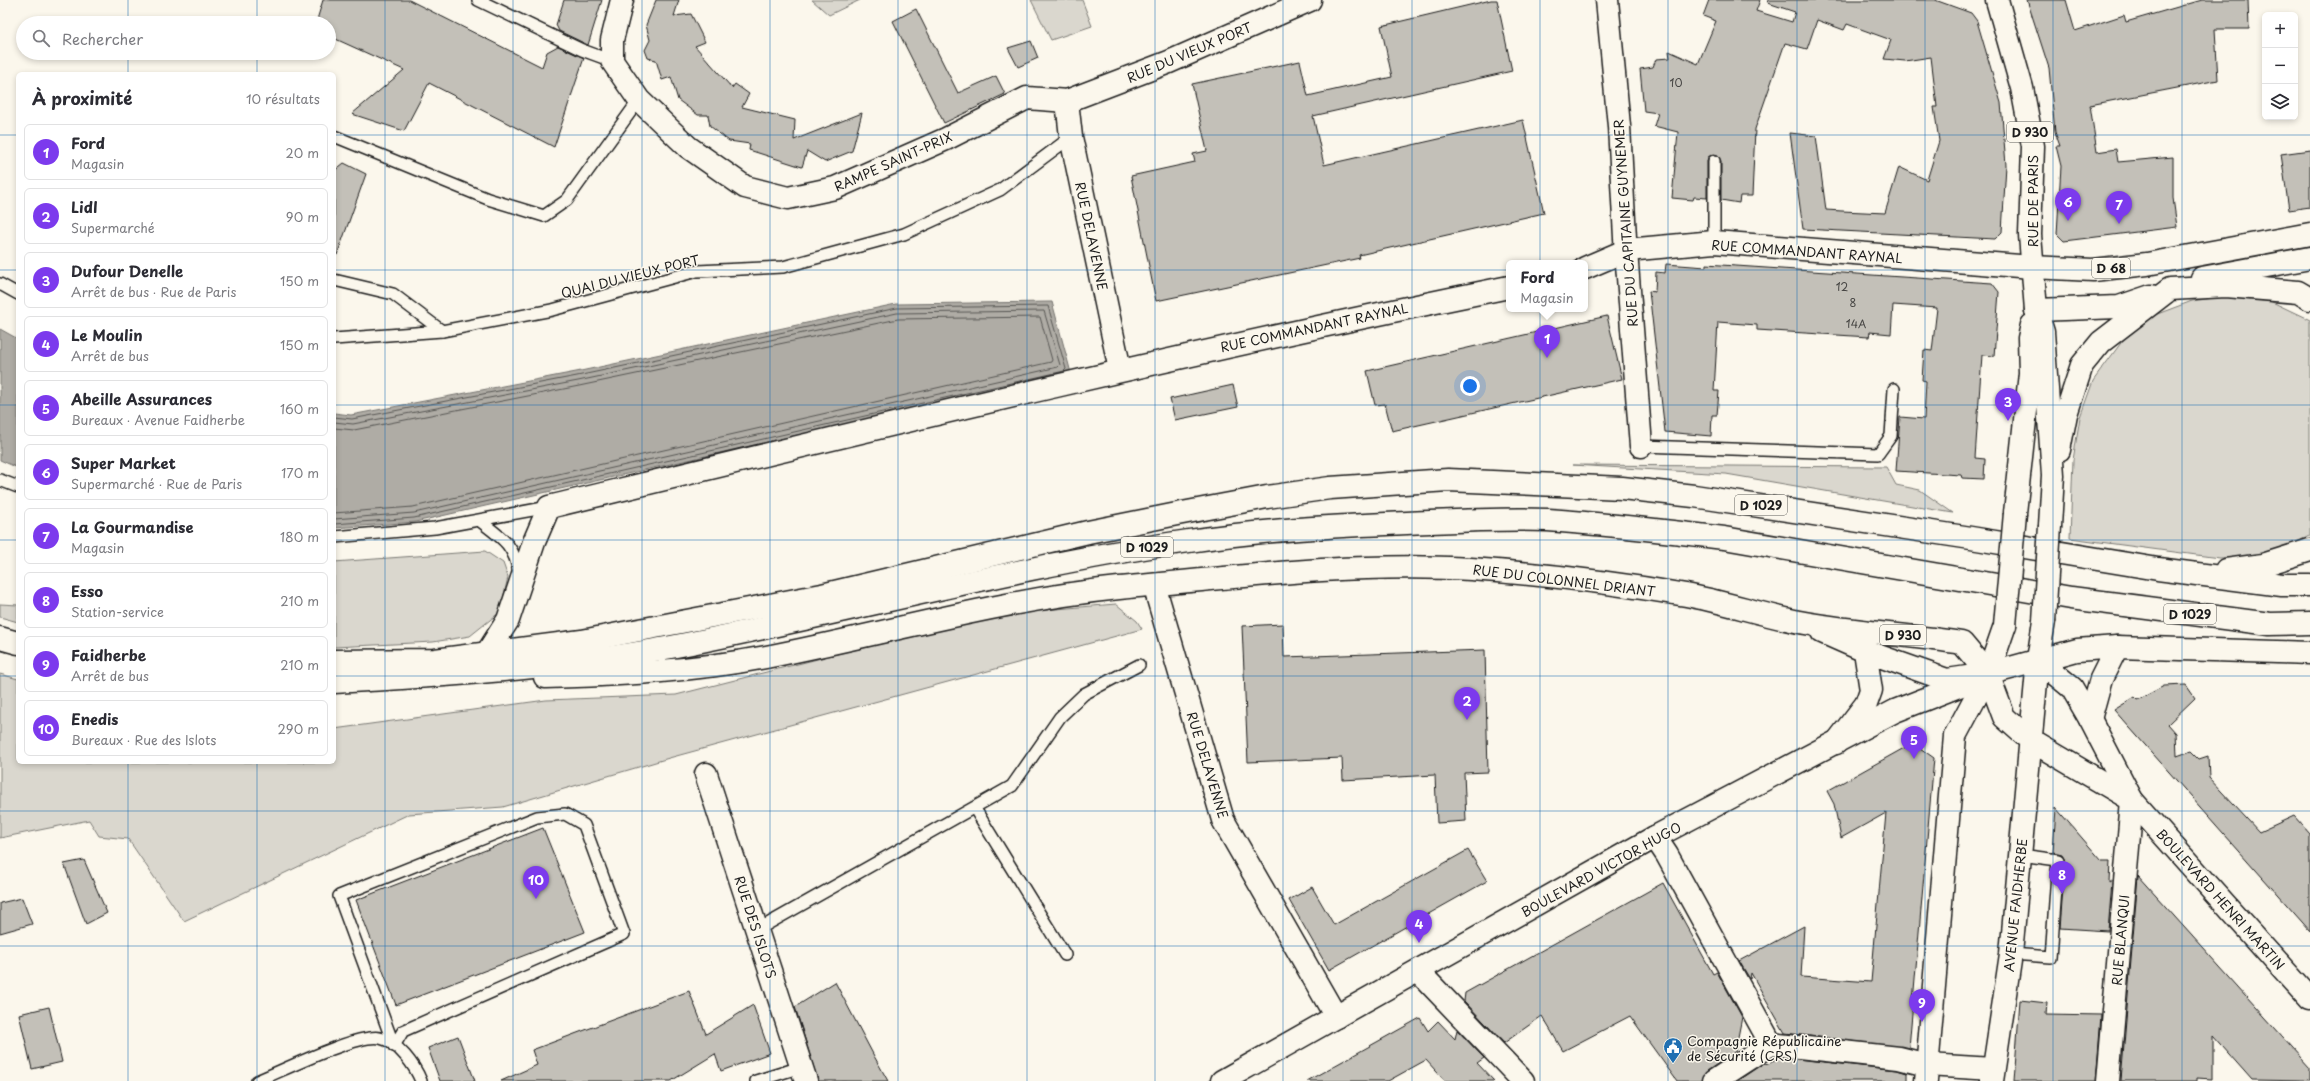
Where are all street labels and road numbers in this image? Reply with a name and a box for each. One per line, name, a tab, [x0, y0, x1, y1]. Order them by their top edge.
street label: RUE DU VIEUX PORT	[1124, 17, 1255, 87]
street label: RUE DU CAPITAINE GUYNEMER	[1608, 118, 1642, 328]
road number: D 930	[2007, 122, 2053, 142]
street label: RAMPE SAINT-PRIX	[831, 126, 956, 196]
street label: RUE DE PARIS	[2023, 155, 2042, 247]
street label: RUE DELAVENNE	[1071, 180, 1113, 292]
street label: RUE COMMANDANT RAYNAL	[1711, 235, 1903, 267]
street label: QUAI DU VIEUX PORT	[559, 250, 701, 302]
road number: D 68	[2092, 258, 2130, 278]
street label: RUE COMMANDANT RAYNAL	[1218, 298, 1410, 356]
road number: D 1029	[1735, 495, 1787, 515]
road number: D 1029	[1121, 537, 1173, 557]
street label: RUE DU COLONNEL DRIANT	[1472, 559, 1656, 601]
road number: D 1029	[2164, 604, 2216, 624]
road number: D 930	[1880, 625, 1926, 645]
street label: RUE DELAVENNE	[1183, 709, 1233, 821]
street label: BOULEVARD VICTOR HUGO	[1518, 817, 1684, 921]
street label: BOULEVARD HENRI MARTIN	[2152, 824, 2290, 974]
street label: AVENUE FAIDHERBE	[1999, 837, 2031, 973]
street label: RUE DES ISLOTS	[730, 873, 782, 981]
street label: RUE BLANQUI	[2107, 894, 2133, 986]

